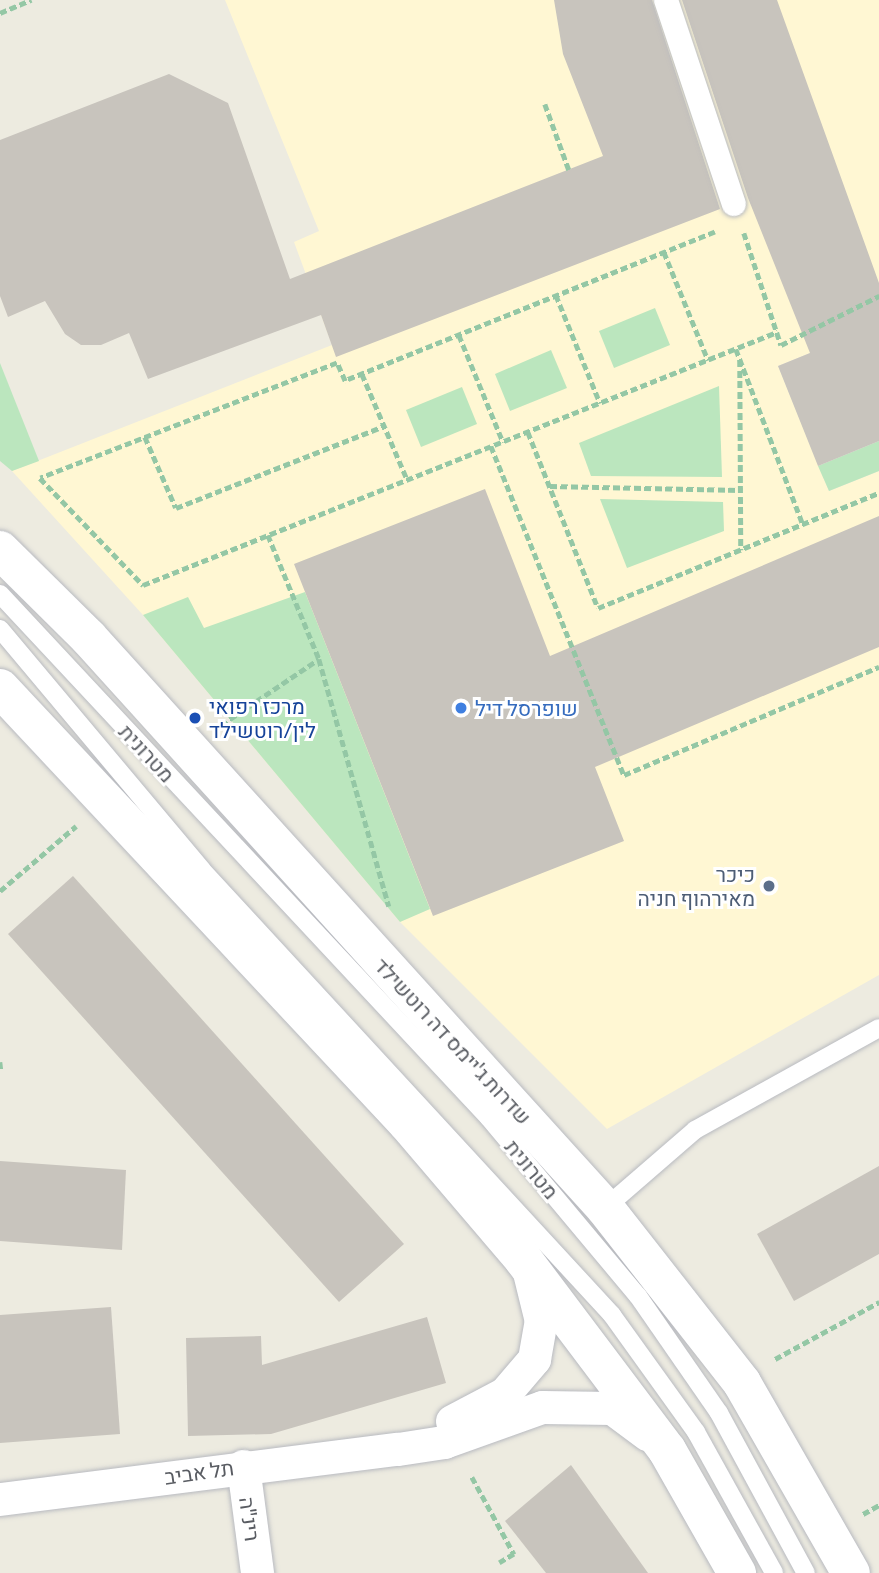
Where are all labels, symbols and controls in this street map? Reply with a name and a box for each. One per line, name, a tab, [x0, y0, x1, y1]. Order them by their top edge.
place label: מרכז רפואי לין/רוטשילד	[209, 693, 316, 743]
place label: שופרסל דיל	[475, 695, 578, 721]
marker: שופרסל דיל	[453, 700, 469, 716]
marker: מרכז רפואי לין/רוטשילד	[187, 710, 203, 726]
street label: מטרונית	[114, 719, 180, 787]
place label: כיכר מאירהוף חניה	[638, 861, 755, 911]
marker: כיכר מאירהוף חניה	[761, 878, 777, 894]
street label: שדרות ג'יימס דה רוטשילד	[369, 953, 537, 1129]
street label: מטרונית	[500, 1134, 564, 1204]
street label: תל אביב	[163, 1455, 235, 1489]
street label: רינ"ה	[234, 1495, 266, 1543]

